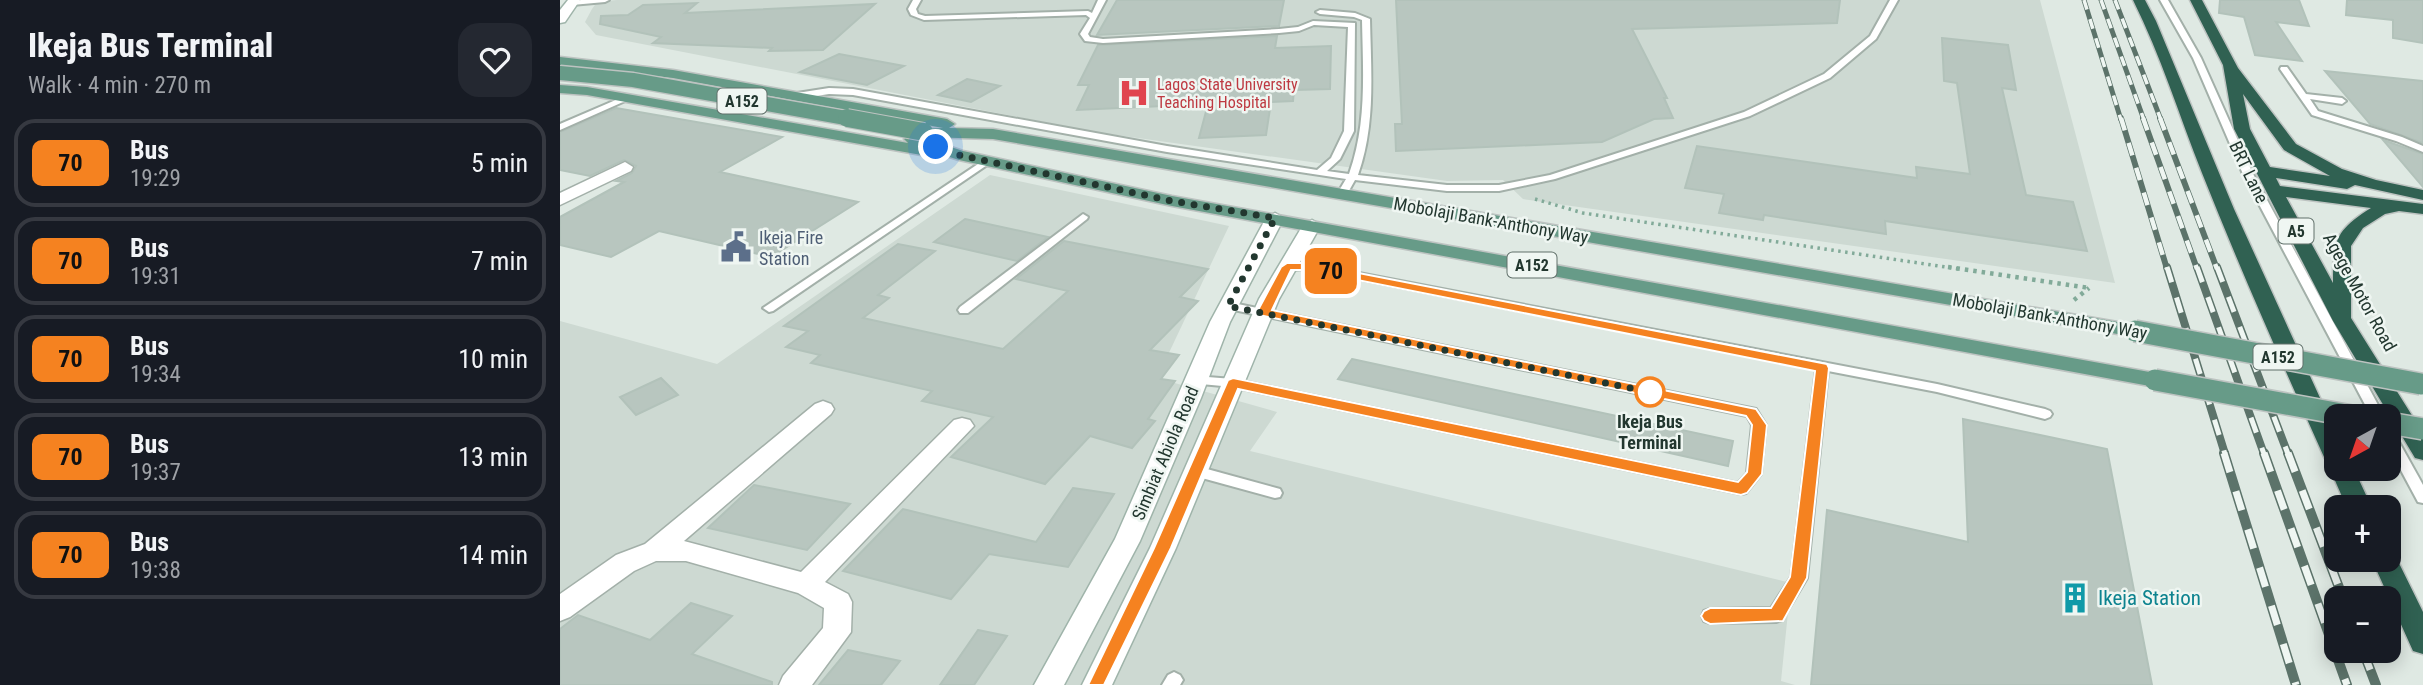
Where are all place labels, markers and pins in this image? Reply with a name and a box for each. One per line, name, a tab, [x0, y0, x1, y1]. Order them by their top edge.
place label: Lagos State University Teaching Hospital	[1157, 75, 1298, 112]
hospital icon: Lagos State University Teaching Hospital	[1117, 76, 1151, 110]
place label: Ikeja Fire Station	[759, 227, 823, 269]
public building icon: Ikeja Fire Station	[719, 230, 753, 264]
marker: Ikeja Bus Terminal	[1635, 377, 1665, 407]
place label: Ikeja Bus Terminal	[1617, 411, 1683, 453]
building icon: Ikeja Station	[2058, 581, 2092, 615]
place label: Ikeja Station	[2098, 586, 2201, 610]

